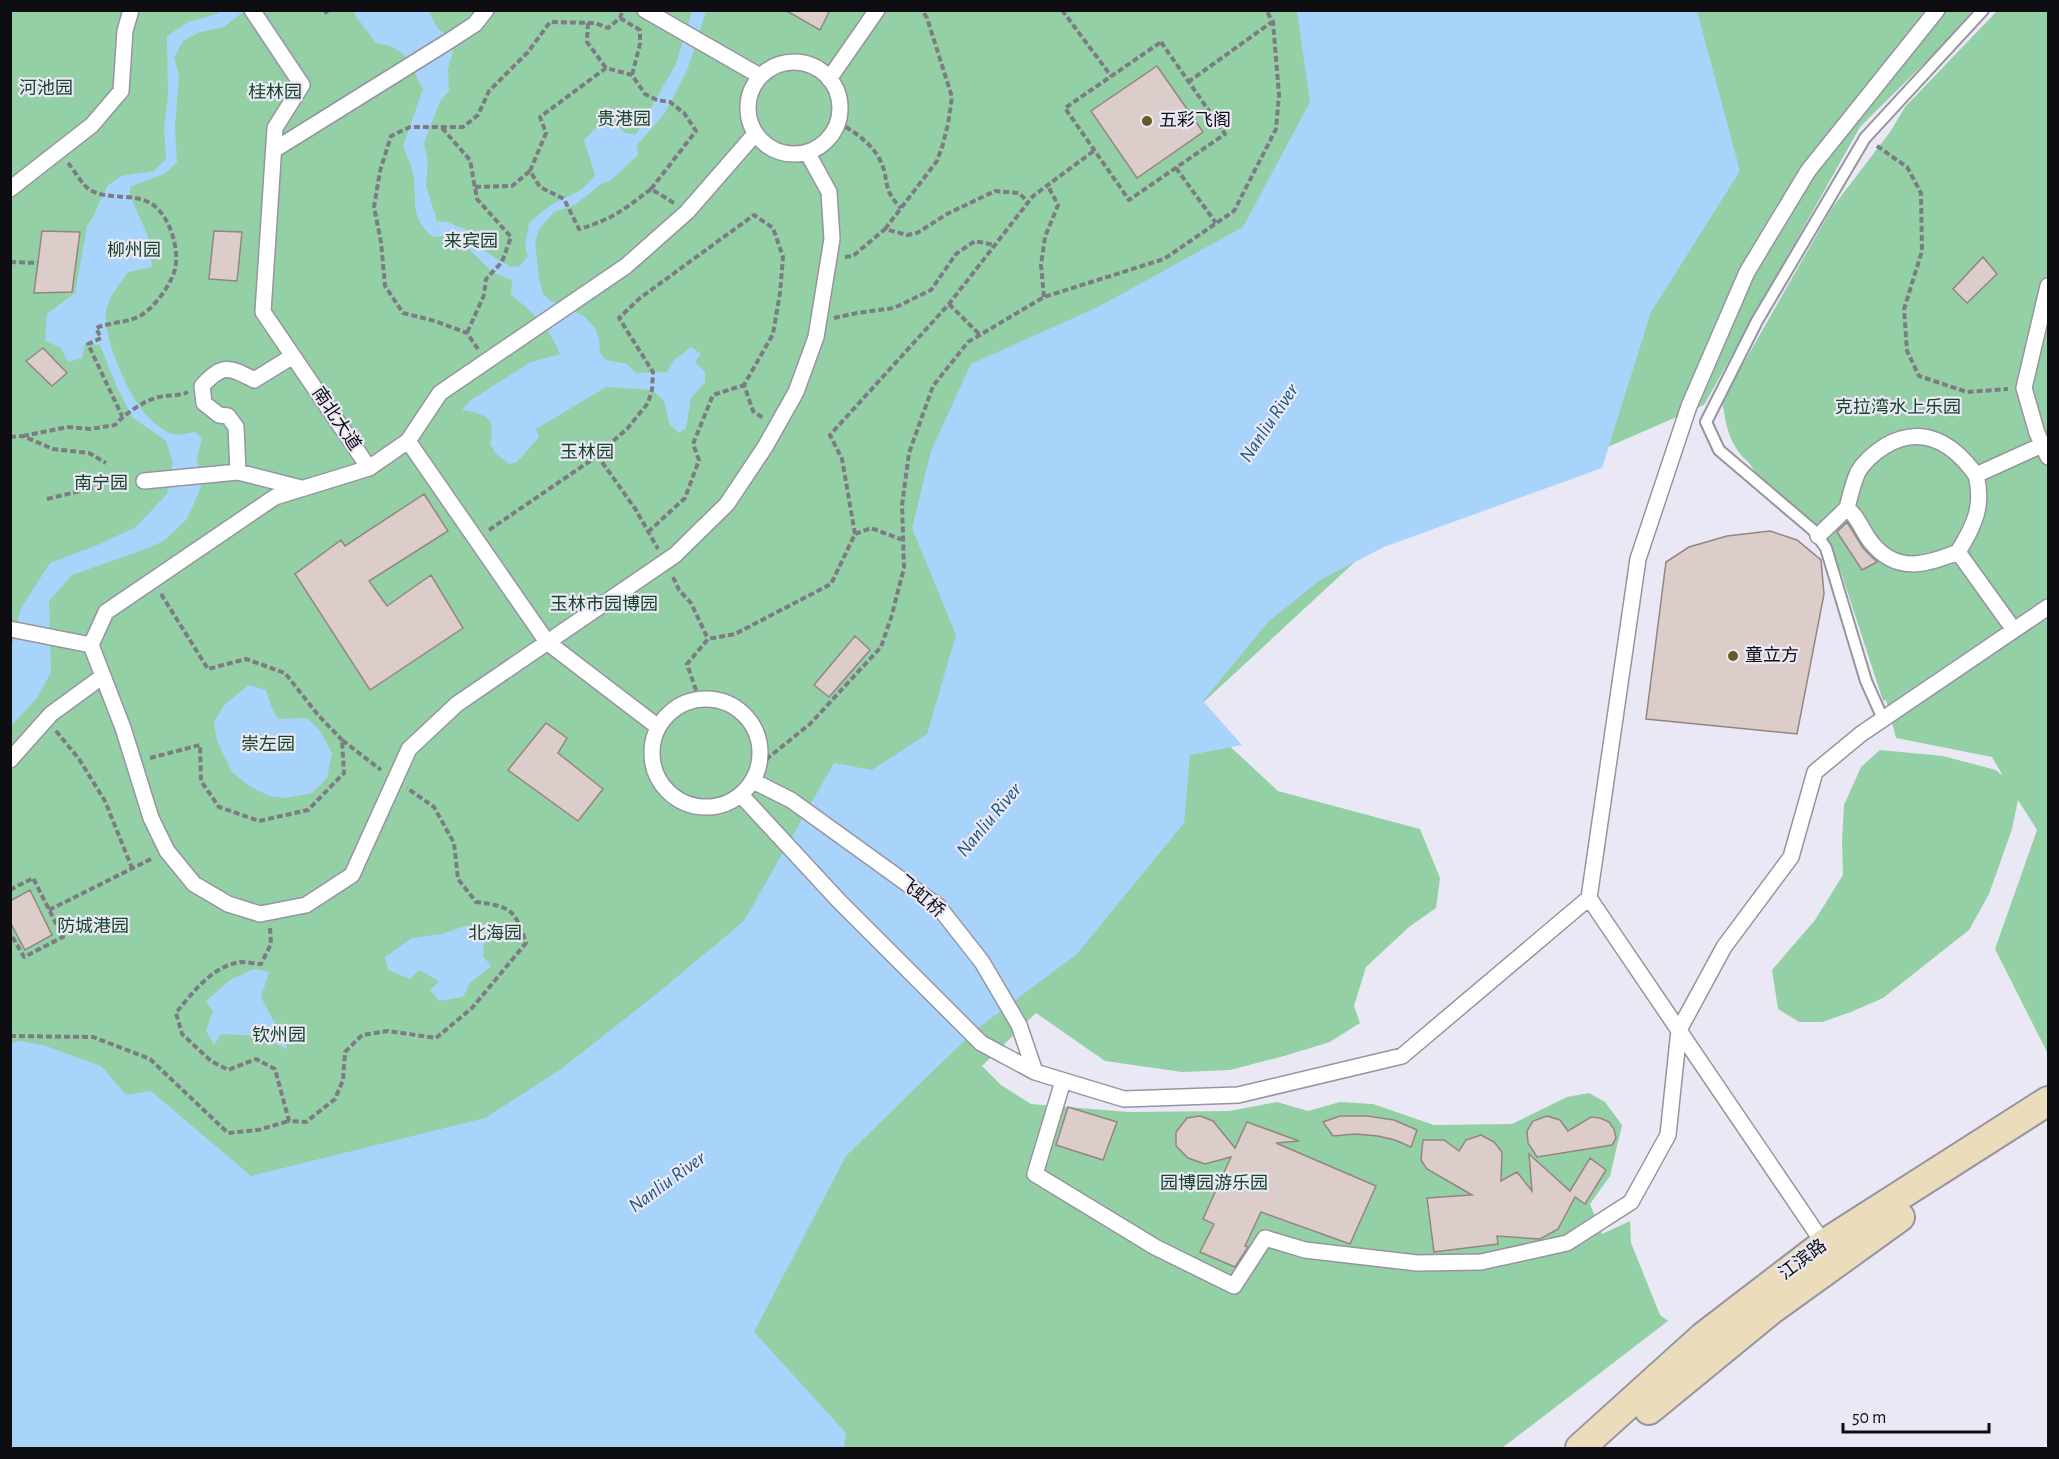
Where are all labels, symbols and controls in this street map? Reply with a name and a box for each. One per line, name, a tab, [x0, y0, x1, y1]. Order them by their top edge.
park label: 河池园	[19, 78, 73, 98]
park label: 桂林园	[248, 82, 302, 102]
park label: 贵港园	[597, 109, 651, 129]
place label: 五彩飞阁	[1159, 110, 1231, 130]
marker: 五彩飞阁	[1140, 114, 1154, 128]
park label: 来宾园	[444, 231, 498, 251]
park label: 柳州园	[107, 240, 161, 260]
water label: Nanliu River	[1236, 380, 1303, 466]
street label: 南北大道	[308, 383, 365, 454]
park label: 克拉湾水上乐园	[1835, 397, 1961, 417]
park label: 玉林园	[560, 442, 614, 462]
park label: 南宁园	[74, 473, 128, 493]
park label: 玉林市园博园	[550, 594, 658, 614]
place label: 童立方	[1745, 645, 1799, 665]
marker: 童立方	[1726, 649, 1740, 663]
park label: 崇左园	[241, 734, 295, 754]
water label: Nanliu River	[953, 779, 1026, 861]
street label: 飞虹桥	[895, 871, 949, 921]
park label: 防城港园	[57, 916, 129, 936]
park label: 北海园	[468, 923, 522, 943]
park label: 钦州园	[252, 1025, 306, 1045]
water label: Nanliu River	[625, 1147, 709, 1216]
park label: 园博园游乐园	[1160, 1173, 1268, 1193]
street label: 江滨路	[1775, 1235, 1830, 1283]
scale bar	[1843, 1396, 1988, 1434]
text: 50 m	[1852, 1409, 1886, 1427]

